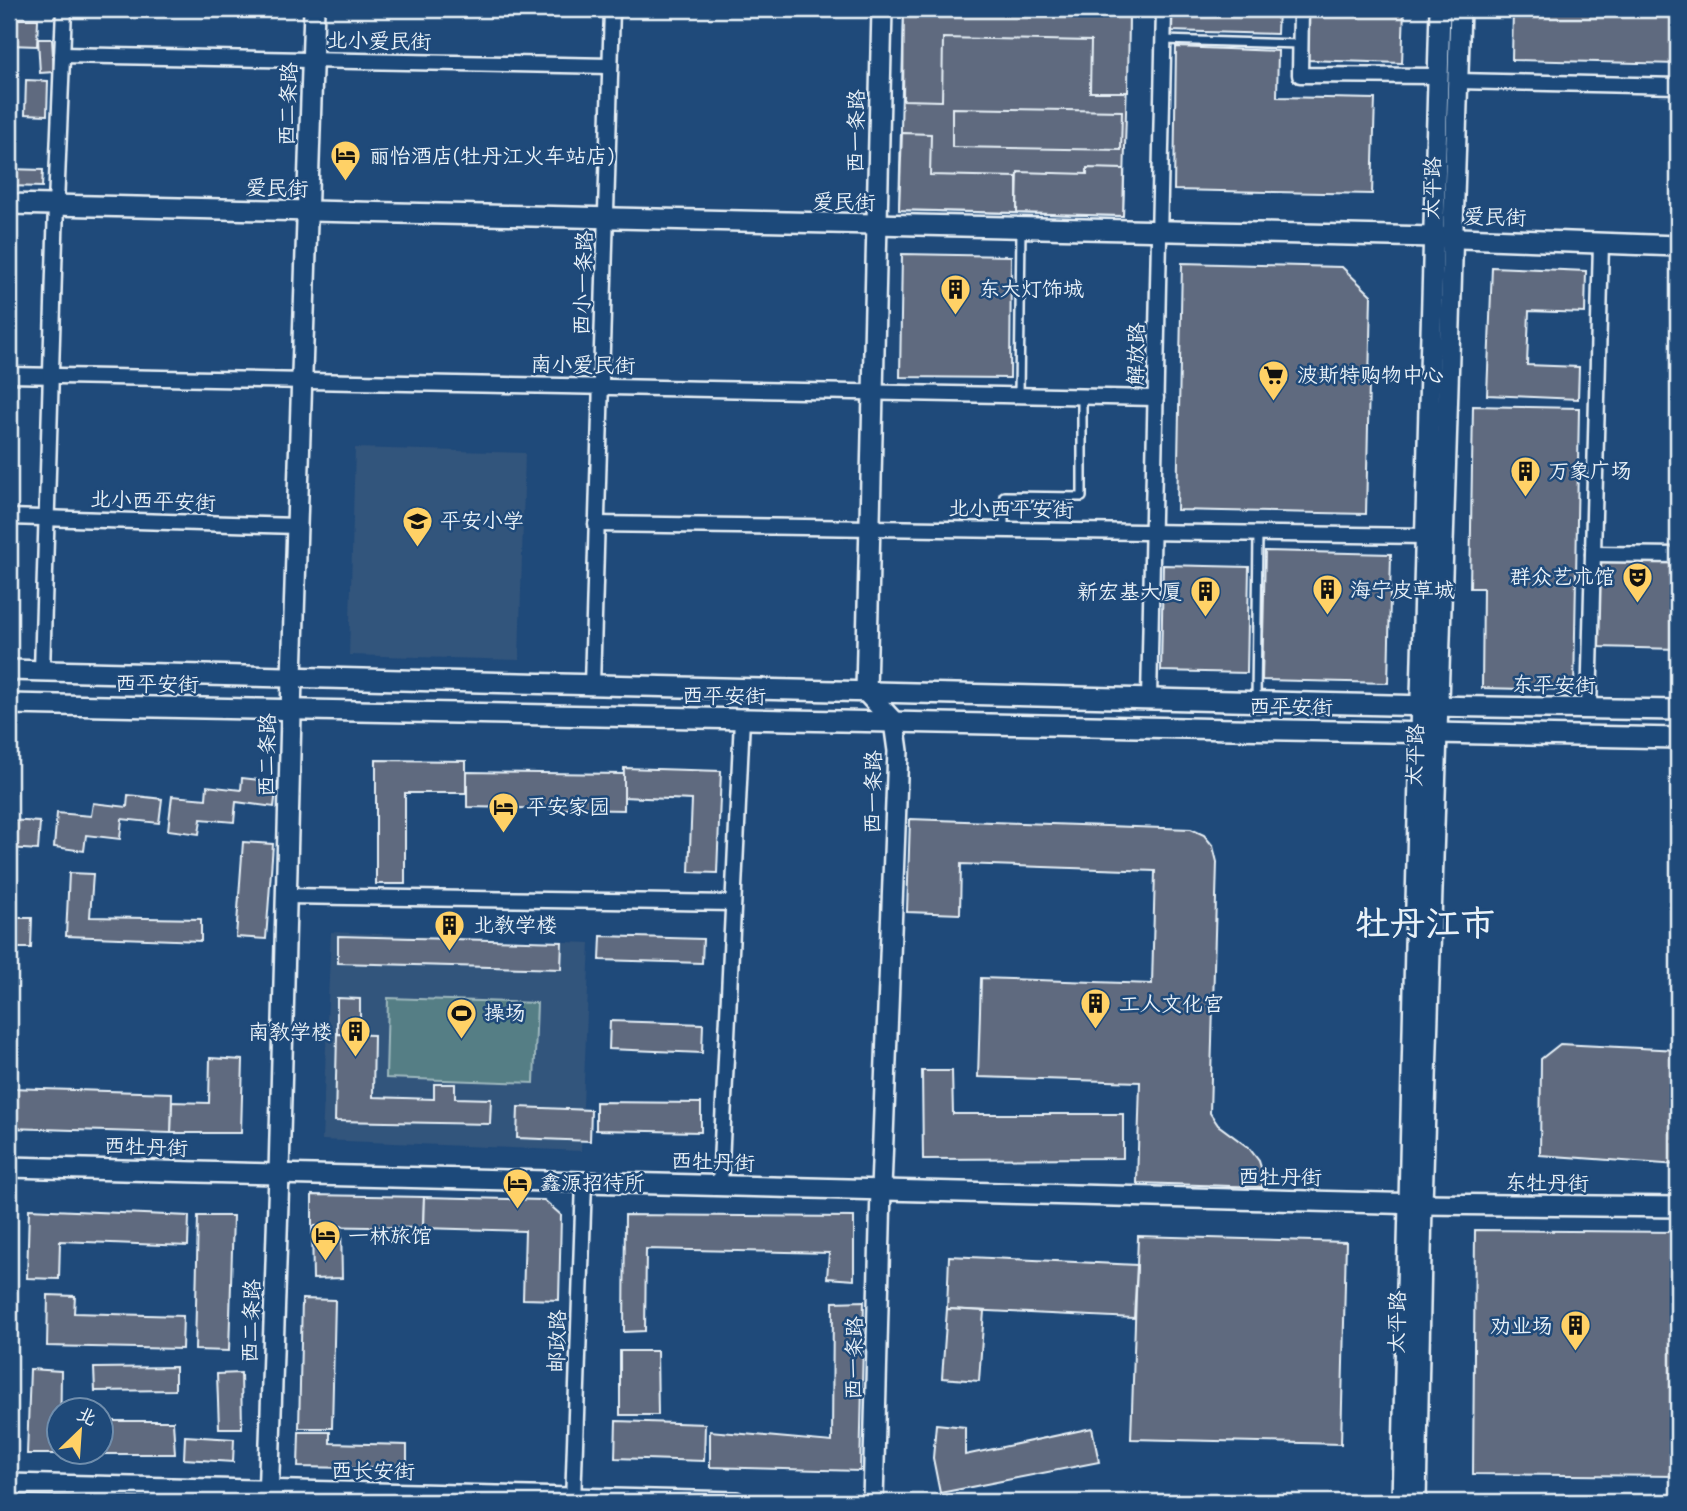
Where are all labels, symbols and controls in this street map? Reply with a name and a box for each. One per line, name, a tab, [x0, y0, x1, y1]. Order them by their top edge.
street label: 北小爱民街	[326, 25, 432, 54]
street label: 西二条路	[272, 62, 301, 146]
street label: 西一条路	[840, 89, 869, 173]
hotel icon: 丽怡酒店(牡丹江火车站店)	[329, 139, 363, 183]
place label: 丽怡酒店(牡丹江火车站店)	[369, 141, 614, 168]
street label: 太平路	[1416, 156, 1445, 220]
street label: 爱民街	[245, 172, 309, 201]
street label: 爱民街	[812, 186, 876, 215]
street label: 爱民街	[1463, 201, 1527, 230]
street label: 西小一条路	[566, 230, 597, 336]
building icon: 东大灯饰城	[939, 272, 973, 316]
place label: 东大灯饰城	[979, 274, 1084, 301]
street label: 解放路	[1120, 322, 1149, 386]
street label: 南小爱民街	[530, 349, 636, 378]
supermarket icon: 波斯特购物中心	[1257, 358, 1291, 402]
place label: 波斯特购物中心	[1297, 360, 1444, 387]
building icon: 万象广场	[1508, 454, 1542, 498]
place label: 万象广场	[1548, 456, 1632, 483]
street label: 北小西平安街	[90, 484, 216, 515]
street label: 北小西平安街	[948, 493, 1074, 522]
school or university icon: 平安小学	[400, 504, 434, 548]
place label: 平安小学	[440, 506, 524, 533]
theatre icon: 群众艺术馆	[1621, 560, 1655, 604]
place label: 群众艺术馆	[1510, 562, 1615, 589]
building icon: 海宁皮草城	[1310, 573, 1344, 617]
building icon: 新宏基大厦	[1188, 575, 1222, 619]
place label: 海宁皮草城	[1350, 575, 1455, 602]
place label: 新宏基大厦	[1077, 577, 1182, 604]
street label: 西平安街	[115, 668, 199, 697]
street label: 东平安街	[1512, 669, 1596, 698]
street label: 西平安街	[682, 680, 766, 709]
street label: 西平安街	[1249, 691, 1333, 720]
street label: 西二条路	[251, 713, 280, 797]
street label: 太平路	[1399, 723, 1428, 787]
street label: 西一条路	[857, 750, 886, 834]
hotel icon: 平安家园	[486, 790, 520, 834]
place label: 平安家园	[526, 792, 610, 819]
district label: 牡丹江市	[1355, 898, 1495, 944]
building icon: 北教学楼	[433, 908, 467, 952]
place label: 北教学楼	[473, 910, 557, 937]
building icon: 工人文化宫	[1079, 987, 1113, 1031]
place label: 工人文化宫	[1119, 989, 1224, 1016]
sports icon: 操场	[444, 996, 478, 1040]
place label: 操场	[484, 998, 526, 1025]
building icon: 南教学楼	[338, 1015, 372, 1059]
place label: 南教学楼	[248, 1017, 332, 1044]
street label: 西牡丹街	[104, 1131, 188, 1160]
street label: 西牡丹街	[671, 1146, 755, 1175]
street label: 西牡丹街	[1238, 1161, 1322, 1190]
hotel icon: 鑫源招待所	[500, 1166, 534, 1210]
street label: 东牡丹街	[1505, 1167, 1589, 1196]
place label: 鑫源招待所	[540, 1168, 645, 1195]
hotel icon: 一林旅馆	[308, 1219, 342, 1263]
place label: 一林旅馆	[348, 1221, 432, 1248]
street label: 西二条路	[235, 1279, 264, 1363]
street label: 太平路	[1381, 1290, 1410, 1354]
street label: 邮政路	[541, 1309, 570, 1373]
building icon: 劝业场	[1559, 1309, 1593, 1353]
place label: 劝业场	[1490, 1311, 1553, 1338]
street label: 西一条路	[838, 1316, 867, 1400]
north arrow	[46, 1396, 116, 1466]
text: 北	[73, 1400, 101, 1430]
street label: 西长安街	[331, 1455, 415, 1484]

